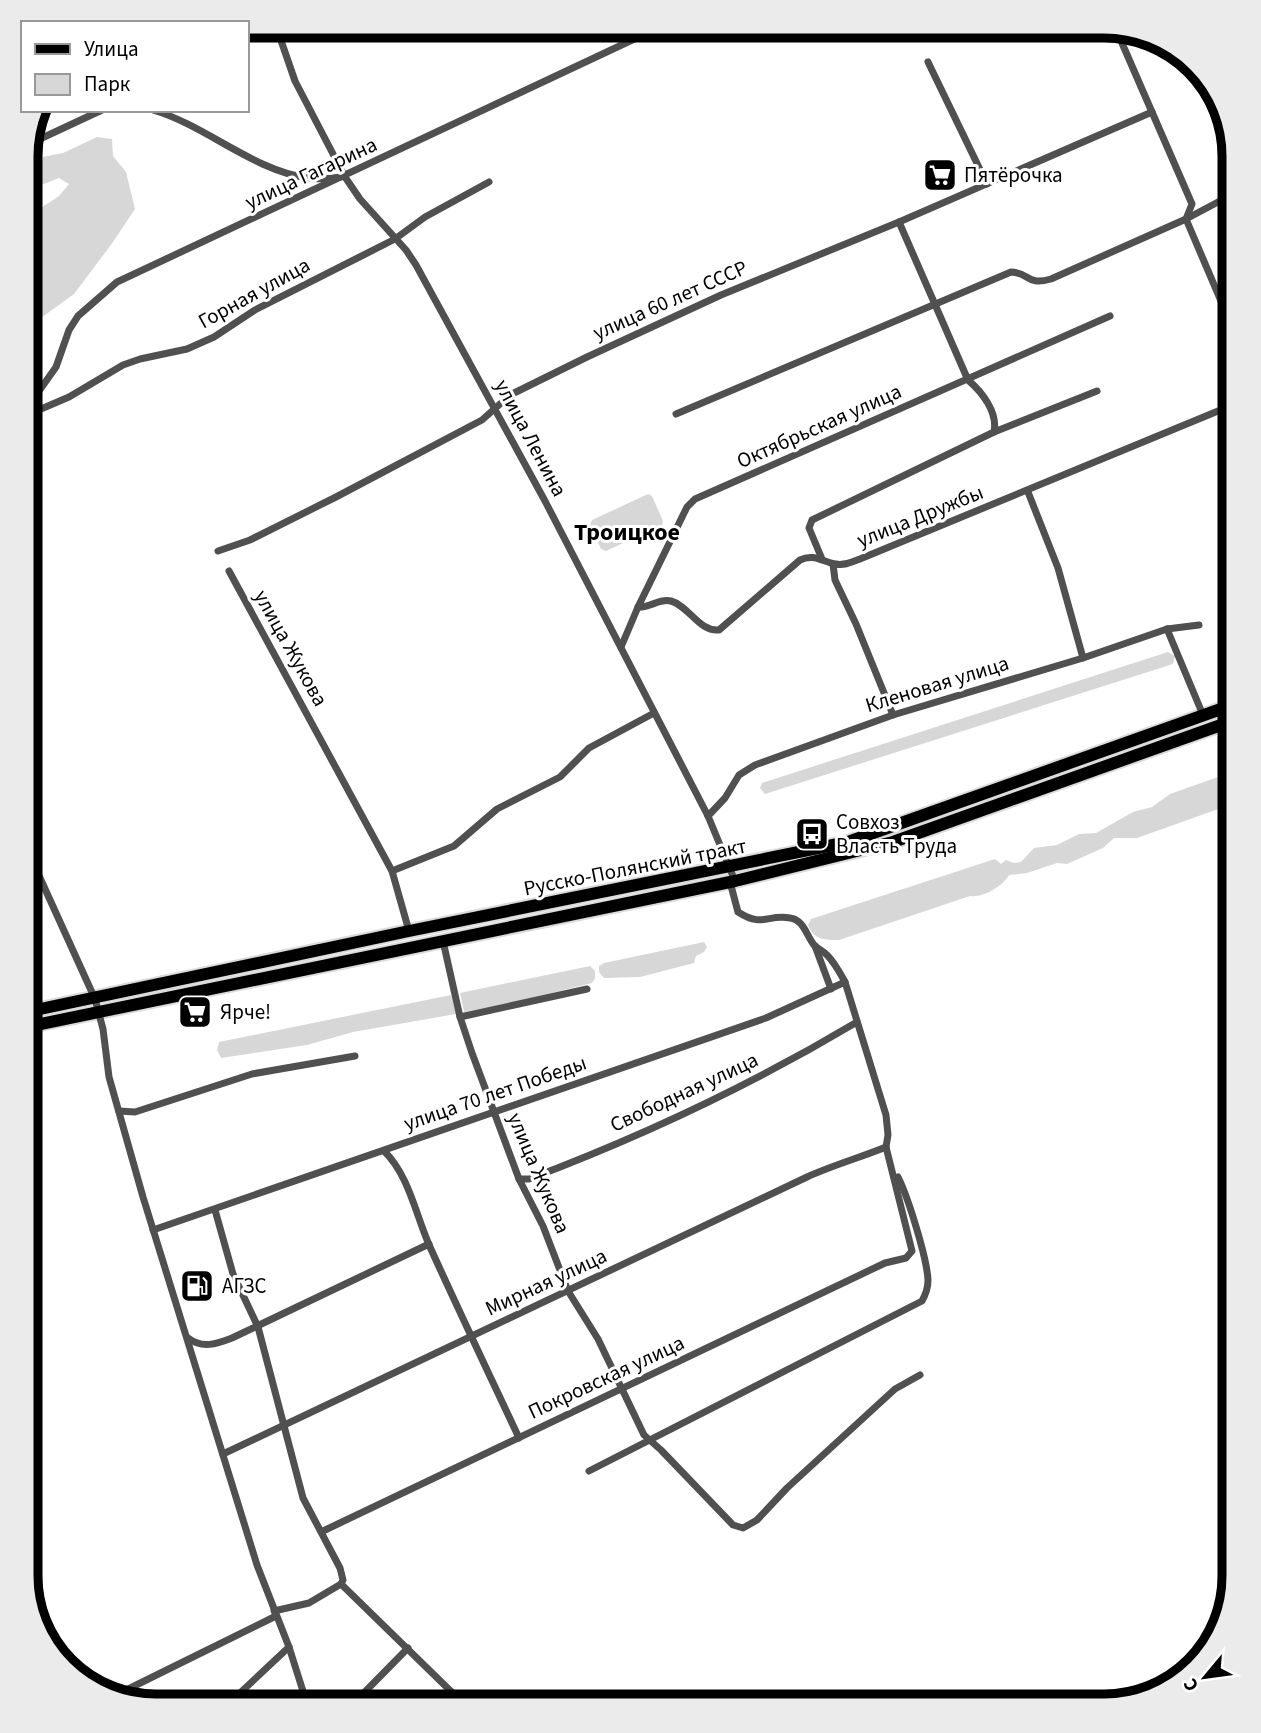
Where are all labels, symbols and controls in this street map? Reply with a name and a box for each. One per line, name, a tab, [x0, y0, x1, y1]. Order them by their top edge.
legend	[21, 21, 248, 112]
text: Улица	[84, 34, 139, 64]
text: Парк	[84, 69, 131, 99]
street label: улица Гагарина	[240, 129, 382, 217]
supermarket icon: Пятёрочка	[921, 156, 959, 194]
place label: Пятёрочка	[964, 160, 1063, 190]
street label: Горная улица	[193, 250, 315, 336]
street label: улица 60 лет СССР	[588, 252, 752, 348]
street label: улица Ленина	[487, 374, 575, 502]
street label: Октябрьская улица	[732, 376, 906, 476]
street label: улица Дружбы	[852, 477, 988, 555]
district label: Троицкое	[574, 515, 680, 550]
street label: улица Жукова	[247, 584, 335, 712]
street label: Кленовая улица	[862, 648, 1012, 720]
place label: Совхоз Власть Труда	[836, 807, 957, 861]
bus stop icon: Совхоз Власть Труда	[793, 815, 831, 853]
street label: Русско-Полянский тракт	[521, 831, 749, 903]
supermarket icon: Ярче!	[176, 993, 214, 1031]
place label: Ярче!	[220, 997, 271, 1027]
street label: Свободная улица	[605, 1044, 763, 1140]
street label: улица 70 лет Победы	[400, 1048, 590, 1138]
street label: улица Жукова	[500, 1108, 578, 1238]
street label: Мирная улица	[480, 1241, 612, 1323]
fuel station icon: АГЗС	[178, 1267, 216, 1305]
place label: АГЗС	[222, 1271, 267, 1301]
street label: Покровская улица	[523, 1328, 689, 1426]
north arrow	[1170, 1642, 1240, 1712]
text: С	[1177, 1673, 1206, 1696]

